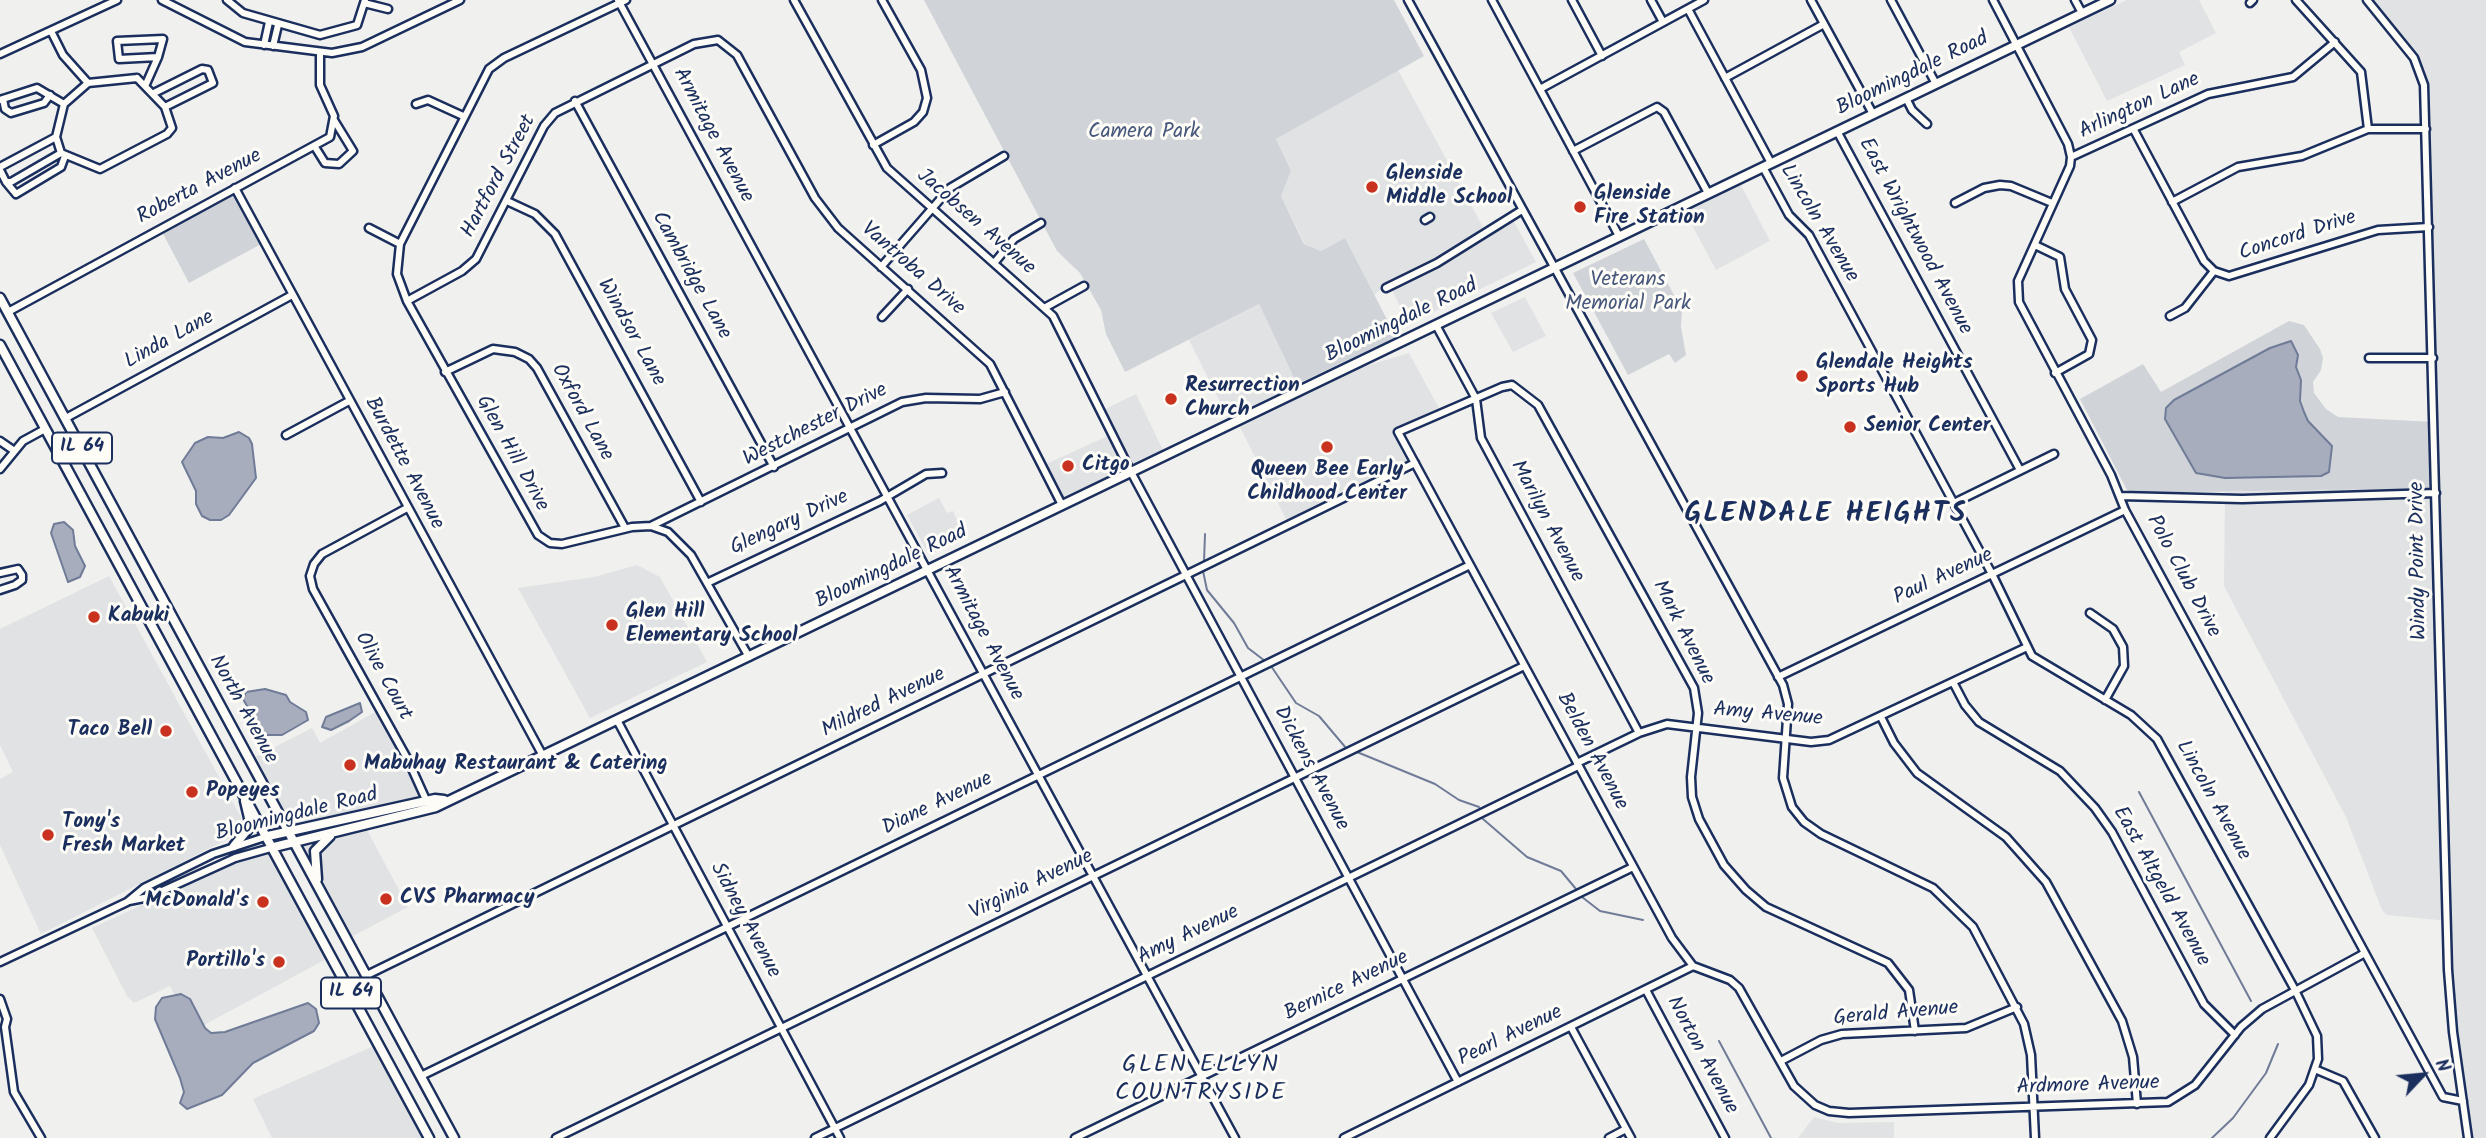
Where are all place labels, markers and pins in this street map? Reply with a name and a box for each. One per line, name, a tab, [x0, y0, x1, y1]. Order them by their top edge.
place label: Glenside Middle School	[1386, 162, 1512, 212]
marker: Glenside Middle School	[1364, 179, 1380, 195]
place label: Glenside Fire Station	[1594, 182, 1705, 232]
marker: Glenside Fire Station	[1572, 199, 1588, 215]
place label: Glendale Heights Sports Hub	[1816, 351, 1973, 401]
marker: Glendale Heights Sports Hub	[1794, 368, 1810, 384]
place label: Resurrection Church	[1185, 374, 1300, 424]
marker: Resurrection Church	[1163, 391, 1179, 407]
place label: Senior Center	[1864, 414, 1990, 440]
marker: Senior Center	[1842, 419, 1858, 435]
marker: Queen Bee Early Childhood Center	[1319, 439, 1335, 455]
place label: Citgo	[1082, 453, 1130, 479]
marker: Citgo	[1060, 458, 1076, 474]
place label: Queen Bee Early Childhood Center	[1247, 458, 1407, 508]
place label: Glen Hill Elementary School	[626, 600, 798, 650]
place label: Kabuki	[108, 604, 169, 630]
marker: Kabuki	[86, 609, 102, 625]
marker: Glen Hill Elementary School	[604, 617, 620, 633]
place label: Taco Bell	[67, 718, 152, 744]
marker: Taco Bell	[158, 723, 174, 739]
place label: Mabuhay Restaurant & Catering	[364, 752, 668, 778]
marker: Mabuhay Restaurant & Catering	[342, 757, 358, 773]
place label: Popeyes	[206, 779, 280, 805]
marker: Popeyes	[184, 784, 200, 800]
place label: Tony's Fresh Market	[62, 810, 185, 860]
marker: Tony's Fresh Market	[40, 827, 56, 843]
place label: CVS Pharmacy	[400, 886, 535, 912]
place label: McDonald's	[146, 889, 249, 915]
marker: CVS Pharmacy	[378, 891, 394, 907]
marker: McDonald's	[255, 894, 271, 910]
place label: Portillo's	[186, 949, 265, 975]
marker: Portillo's	[271, 954, 287, 970]

